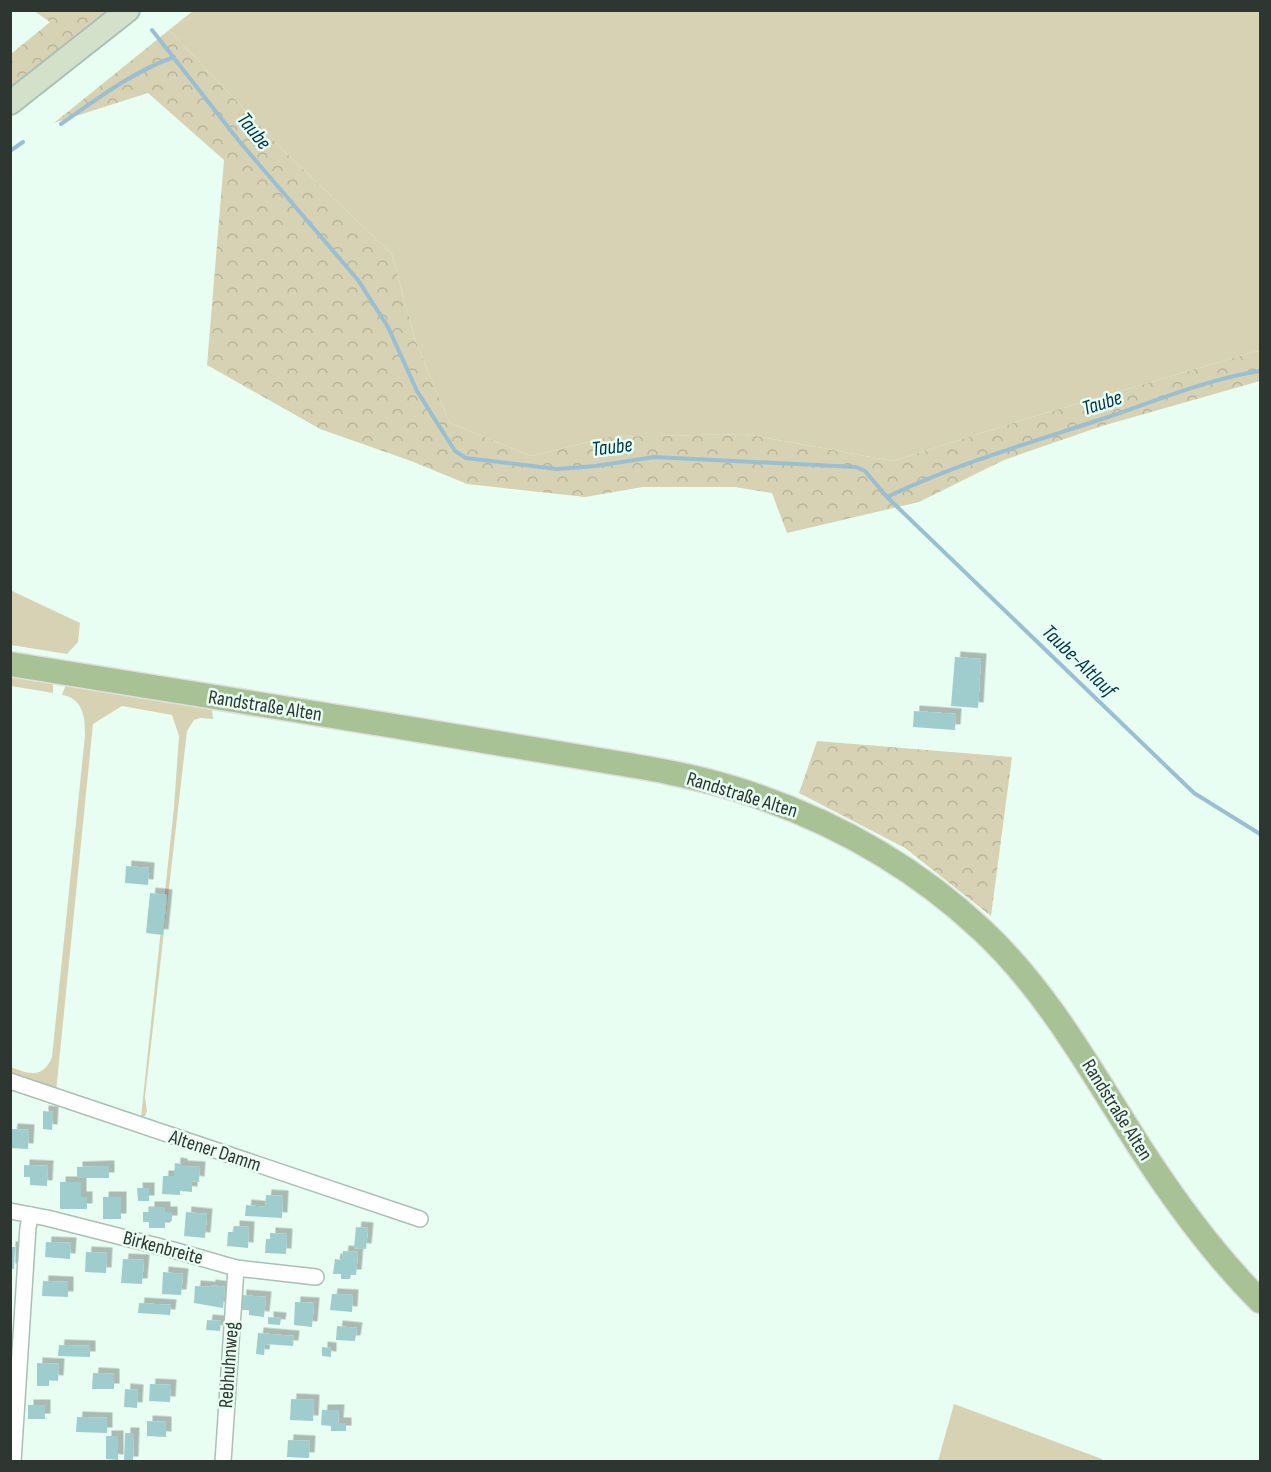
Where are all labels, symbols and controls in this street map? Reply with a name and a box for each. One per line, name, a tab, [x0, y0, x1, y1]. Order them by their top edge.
water label: Taube	[231, 107, 277, 155]
water label: Taube	[1079, 385, 1125, 421]
water label: Taube	[590, 432, 634, 462]
water label: Taube-Altlauf	[1037, 619, 1123, 704]
street label: Randstraße Alten	[206, 685, 324, 727]
street label: Randstraße Alten	[684, 767, 800, 823]
street label: Randstraße Alten	[1076, 1055, 1158, 1165]
street label: Altener Damm	[165, 1125, 264, 1177]
street label: Birkenbreite	[120, 1226, 206, 1270]
street label: Rebhuhnweg	[214, 1321, 244, 1409]

